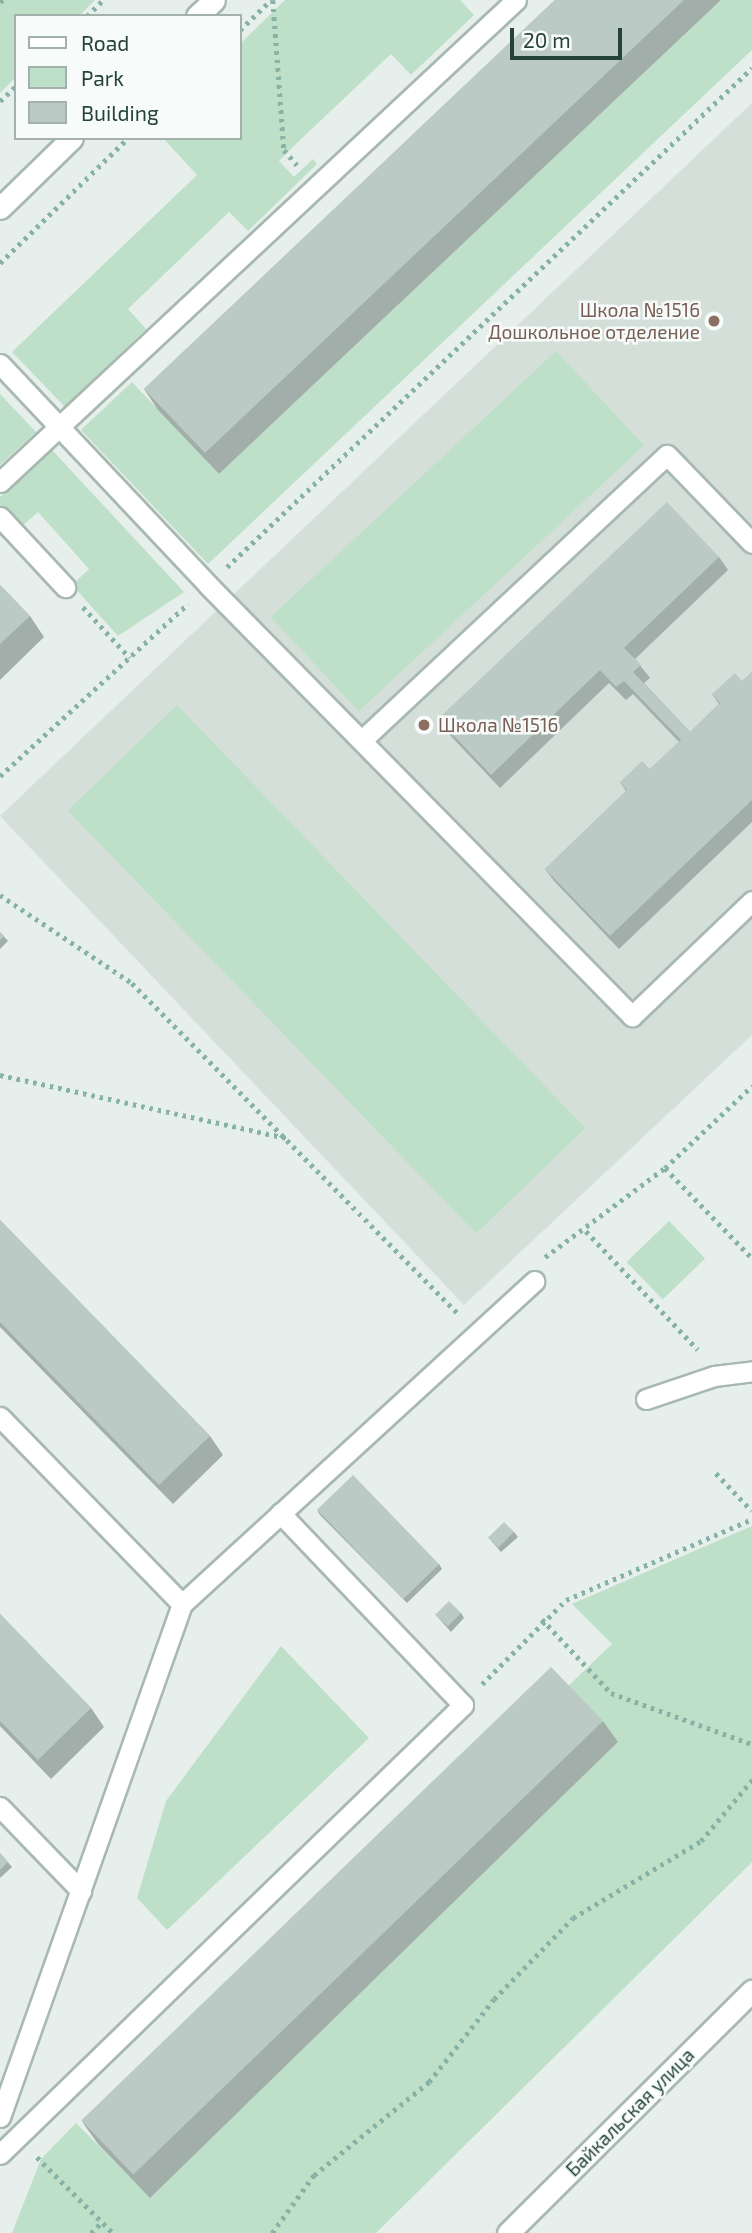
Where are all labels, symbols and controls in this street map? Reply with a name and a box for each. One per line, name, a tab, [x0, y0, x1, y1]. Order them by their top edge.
legend	[14, 14, 242, 140]
scale bar	[514, 14, 626, 58]
text: 20 m	[523, 27, 571, 52]
text: Road	[81, 30, 129, 55]
text: Park	[81, 65, 124, 90]
text: Building	[81, 100, 159, 125]
place label: Школа №1516 Дошкольное отделение	[488, 299, 700, 343]
marker: Школа №1516 Дошкольное отделение	[706, 313, 722, 329]
place label: Школа №1516	[438, 714, 558, 736]
marker: Школа №1516	[416, 717, 432, 733]
street label: Байкальская улица	[561, 2043, 699, 2181]

